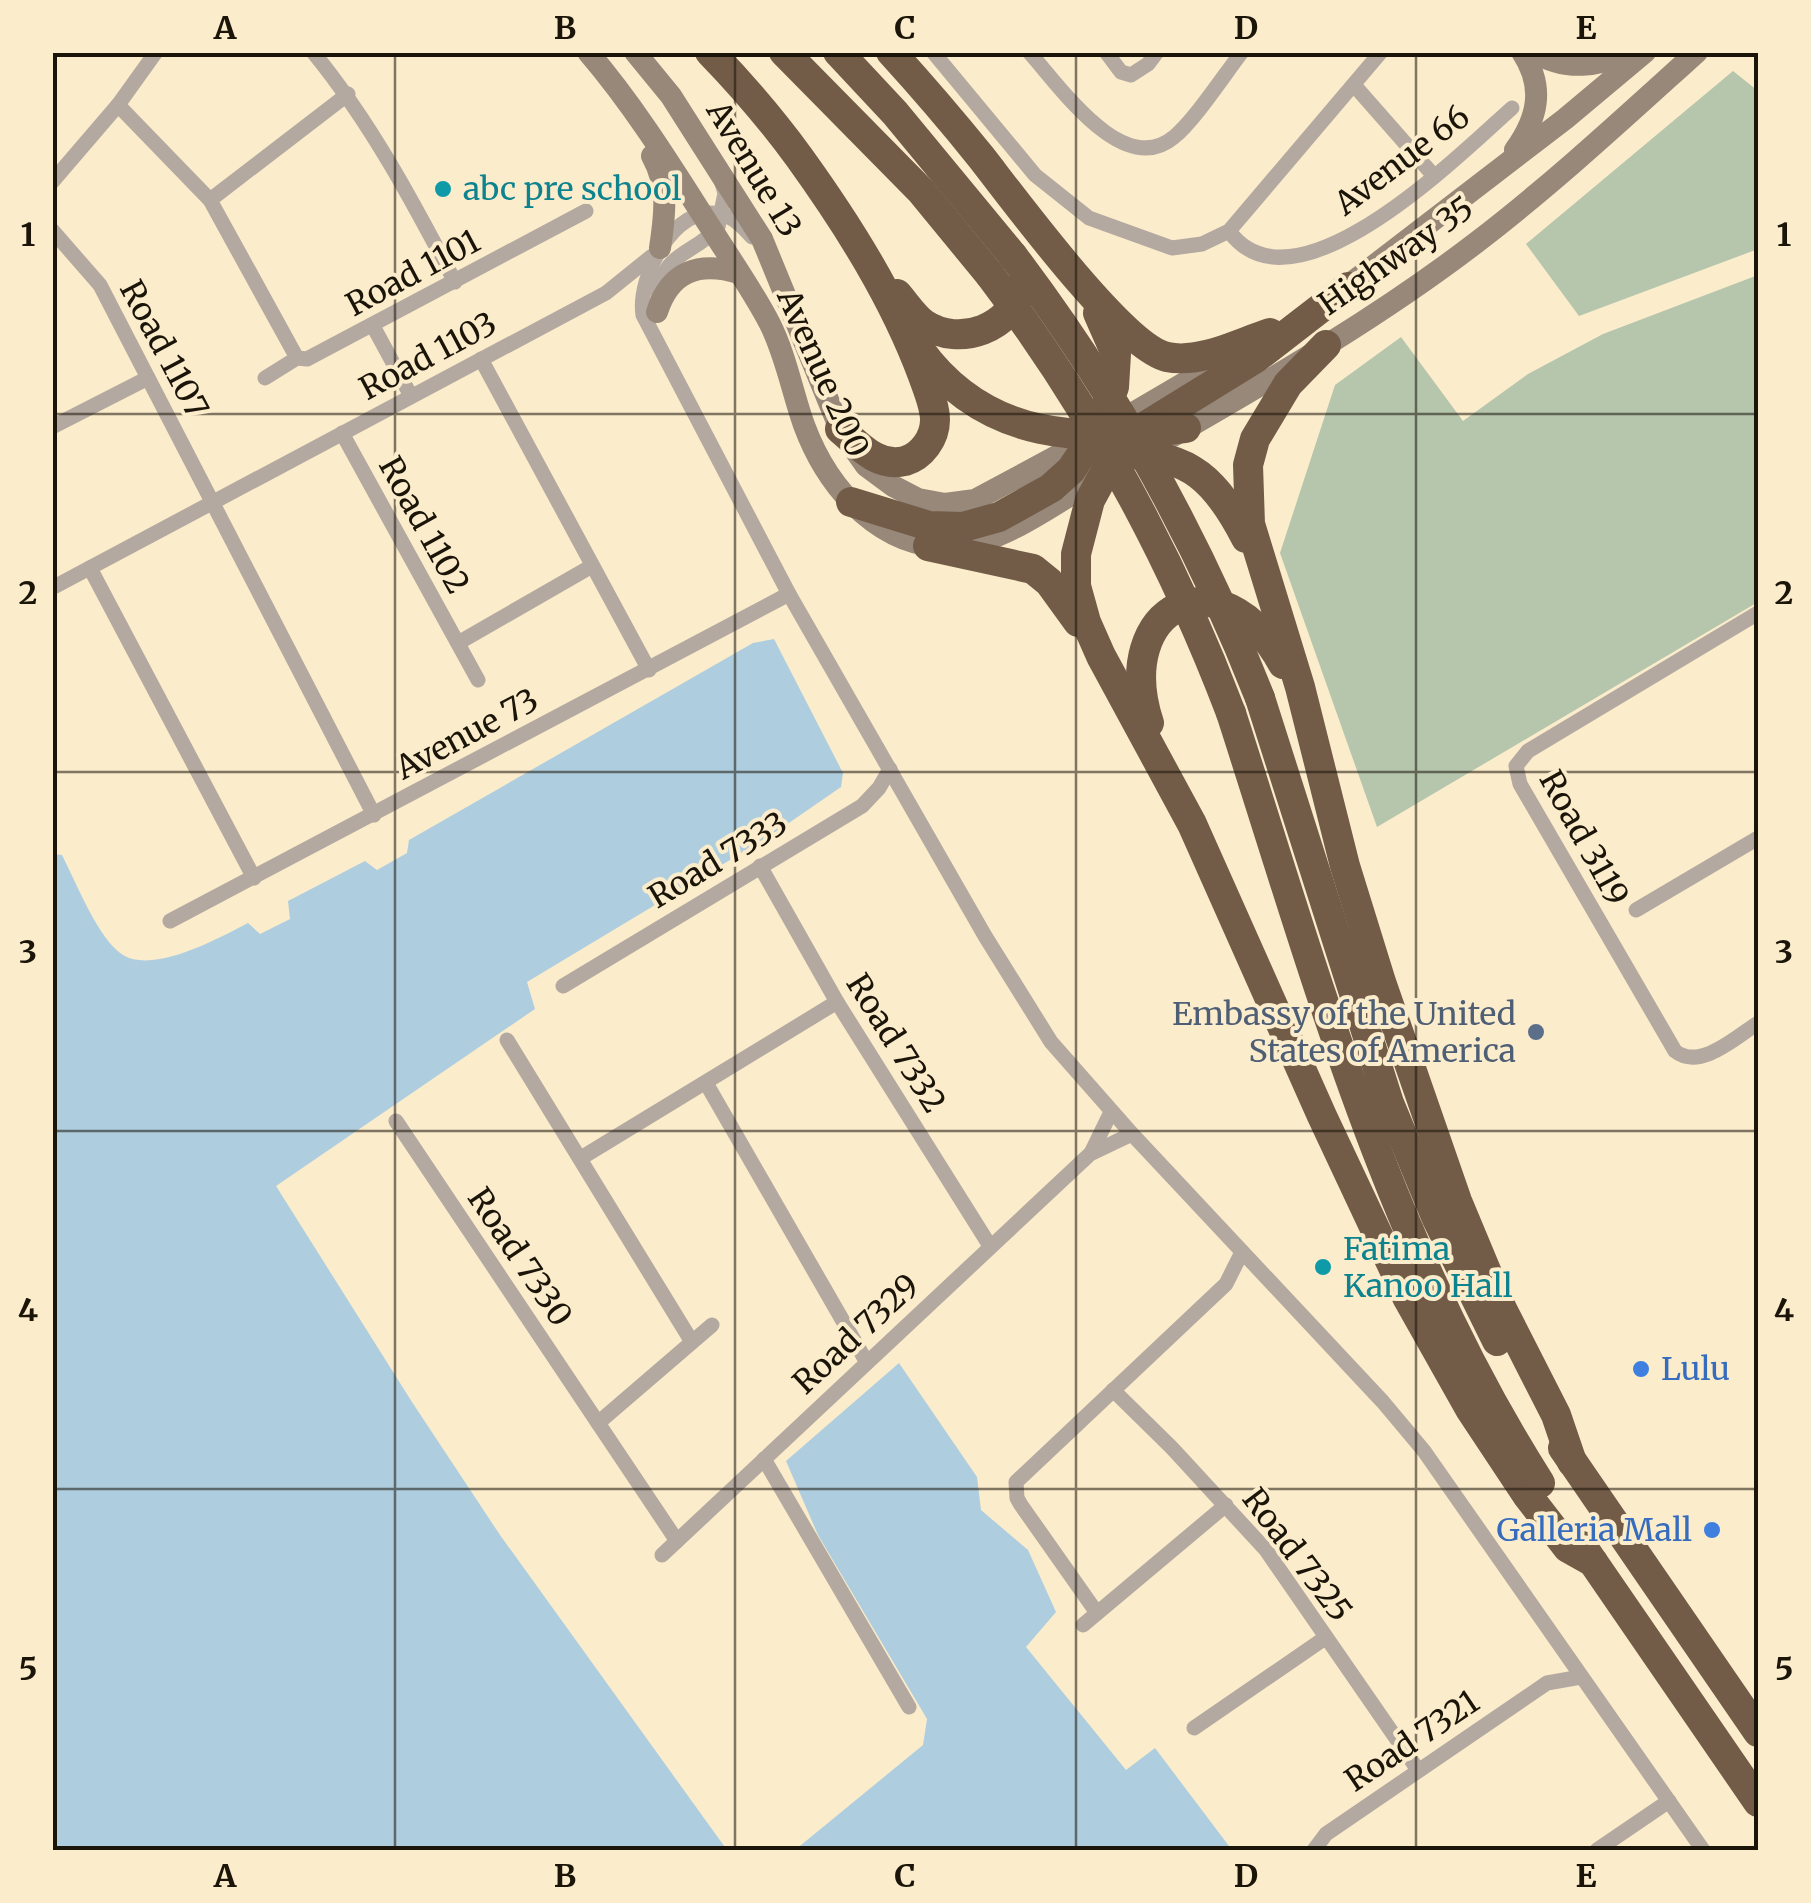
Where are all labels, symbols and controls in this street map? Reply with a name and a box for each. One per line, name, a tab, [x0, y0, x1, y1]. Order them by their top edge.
text: A	[213, 8, 238, 48]
text: B	[554, 8, 576, 48]
text: C	[894, 8, 916, 48]
text: D	[1234, 8, 1258, 48]
text: E	[1576, 8, 1597, 48]
street label: Avenue 13	[697, 93, 810, 244]
street label: Avenue 66	[1326, 96, 1477, 224]
place label: abc pre school	[463, 169, 682, 209]
marker: abc pre school	[432, 178, 454, 200]
street label: Highway 35	[1311, 188, 1481, 324]
text: 1	[21, 215, 36, 255]
text: 1	[1777, 215, 1792, 255]
street label: Road 1101	[339, 221, 487, 325]
street label: Road 1107	[111, 273, 217, 425]
street label: Avenue 200	[768, 282, 878, 463]
street label: Road 1103	[353, 303, 503, 409]
street label: Road 1102	[370, 449, 478, 601]
text: 2	[19, 573, 37, 613]
text: 2	[1775, 573, 1793, 613]
street label: Avenue 73	[388, 680, 545, 789]
street label: Road 3119	[1531, 764, 1637, 912]
street label: Road 7333	[641, 803, 795, 917]
text: 3	[19, 932, 37, 972]
text: 3	[1775, 932, 1793, 972]
street label: Road 7332	[838, 966, 954, 1120]
place label: Embassy of the United States of America	[1172, 994, 1516, 1071]
marker: Embassy of the United States of America	[1525, 1021, 1547, 1043]
street label: Road 7330	[459, 1180, 581, 1334]
place label: Fatima Kanoo Hall	[1343, 1229, 1513, 1306]
marker: Fatima Kanoo Hall	[1312, 1256, 1334, 1278]
street label: Road 7329	[785, 1266, 927, 1402]
text: 4	[18, 1290, 38, 1330]
text: 4	[1774, 1290, 1794, 1330]
place label: Lulu	[1661, 1349, 1730, 1389]
marker: Lulu	[1630, 1358, 1652, 1380]
street label: Road 7325	[1234, 1480, 1360, 1630]
place label: Galleria Mall	[1497, 1510, 1692, 1550]
marker: Galleria Mall	[1701, 1519, 1723, 1541]
text: 5	[19, 1649, 37, 1689]
text: 5	[1775, 1649, 1793, 1689]
street label: Road 7321	[1338, 1682, 1486, 1800]
text: A	[213, 1856, 238, 1896]
text: B	[554, 1856, 576, 1896]
text: C	[894, 1856, 916, 1896]
text: D	[1234, 1856, 1258, 1896]
text: E	[1576, 1856, 1597, 1896]

